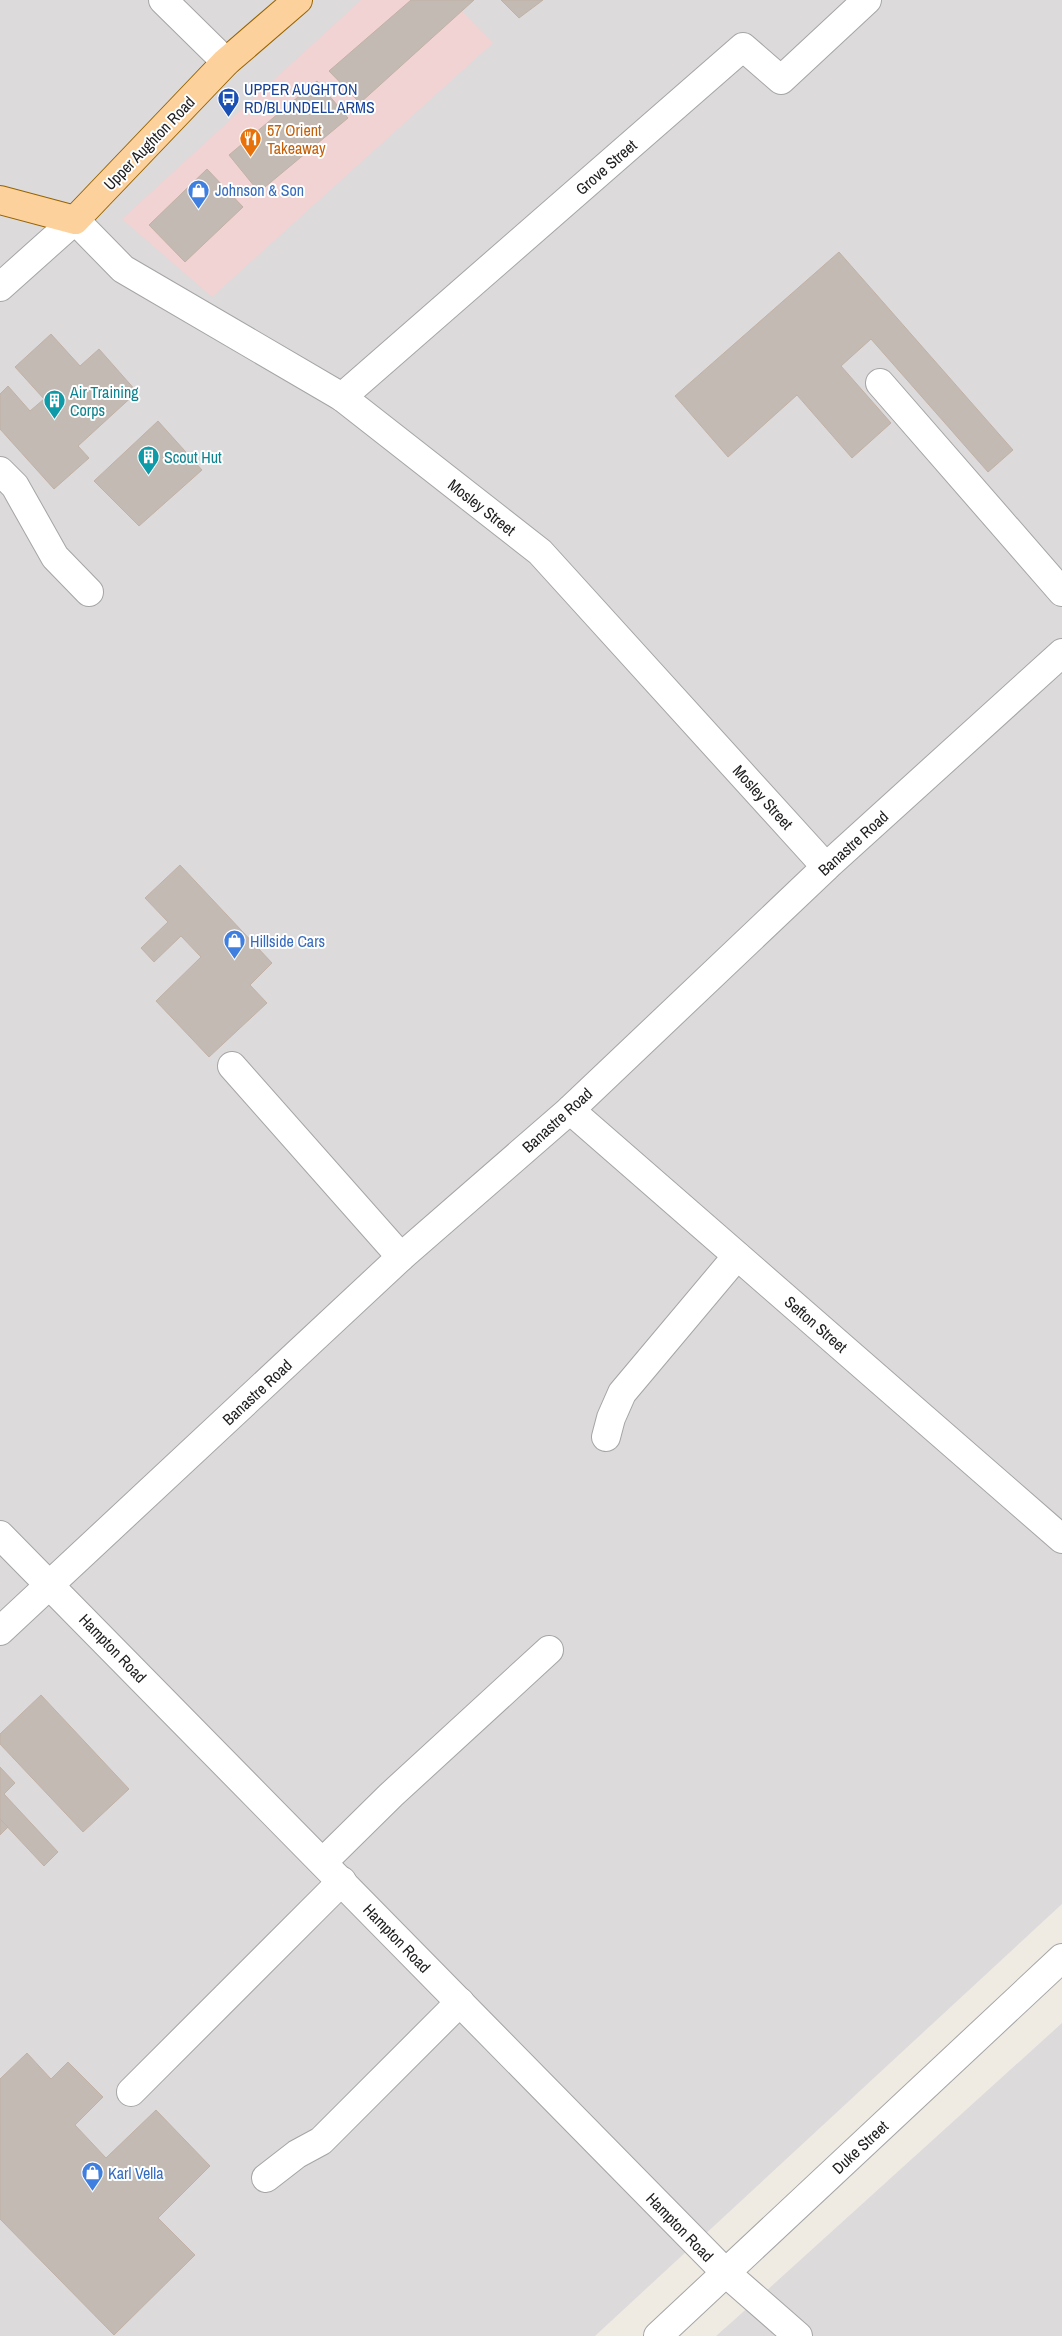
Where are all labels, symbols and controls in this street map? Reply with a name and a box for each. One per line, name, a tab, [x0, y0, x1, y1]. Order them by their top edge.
place label: UPPER AUGHTON RD/BLUNDELL ARMS	[244, 78, 375, 118]
bus stop icon: UPPER AUGHTON RD/BLUNDELL ARMS	[216, 86, 240, 117]
street label: Upper Aughton Road	[99, 91, 199, 195]
place label: 57 Orient Takeaway	[267, 119, 326, 159]
restaurant icon: 57 Orient Takeaway	[239, 127, 263, 158]
street label: Grove Street	[571, 134, 642, 200]
shop icon: Johnson & Son	[187, 178, 211, 209]
place label: Johnson & Son	[215, 179, 304, 201]
place label: Air Training Corps	[69, 381, 139, 421]
building icon: Air Training Corps	[42, 389, 66, 420]
building icon: Scout Hut	[136, 445, 160, 476]
place label: Scout Hut	[164, 446, 222, 468]
street label: Mosley Street	[444, 474, 521, 541]
street label: Mosley Street	[728, 760, 798, 834]
street label: Banastre Road	[813, 806, 893, 880]
shop icon: Hillside Cars	[222, 929, 246, 960]
place label: Hillside Cars	[250, 930, 325, 952]
street label: Banastre Road	[517, 1083, 597, 1157]
street label: Sefton Street	[780, 1291, 852, 1358]
street label: Banastre Road	[217, 1354, 297, 1430]
street label: Hampton Road	[74, 1609, 152, 1687]
street label: Hampton Road	[358, 1899, 436, 1977]
street label: Duke Street	[827, 2115, 893, 2179]
shop icon: Karl Vella	[80, 2161, 104, 2192]
place label: Karl Vella	[108, 2162, 164, 2184]
street label: Hampton Road	[641, 2188, 719, 2266]

